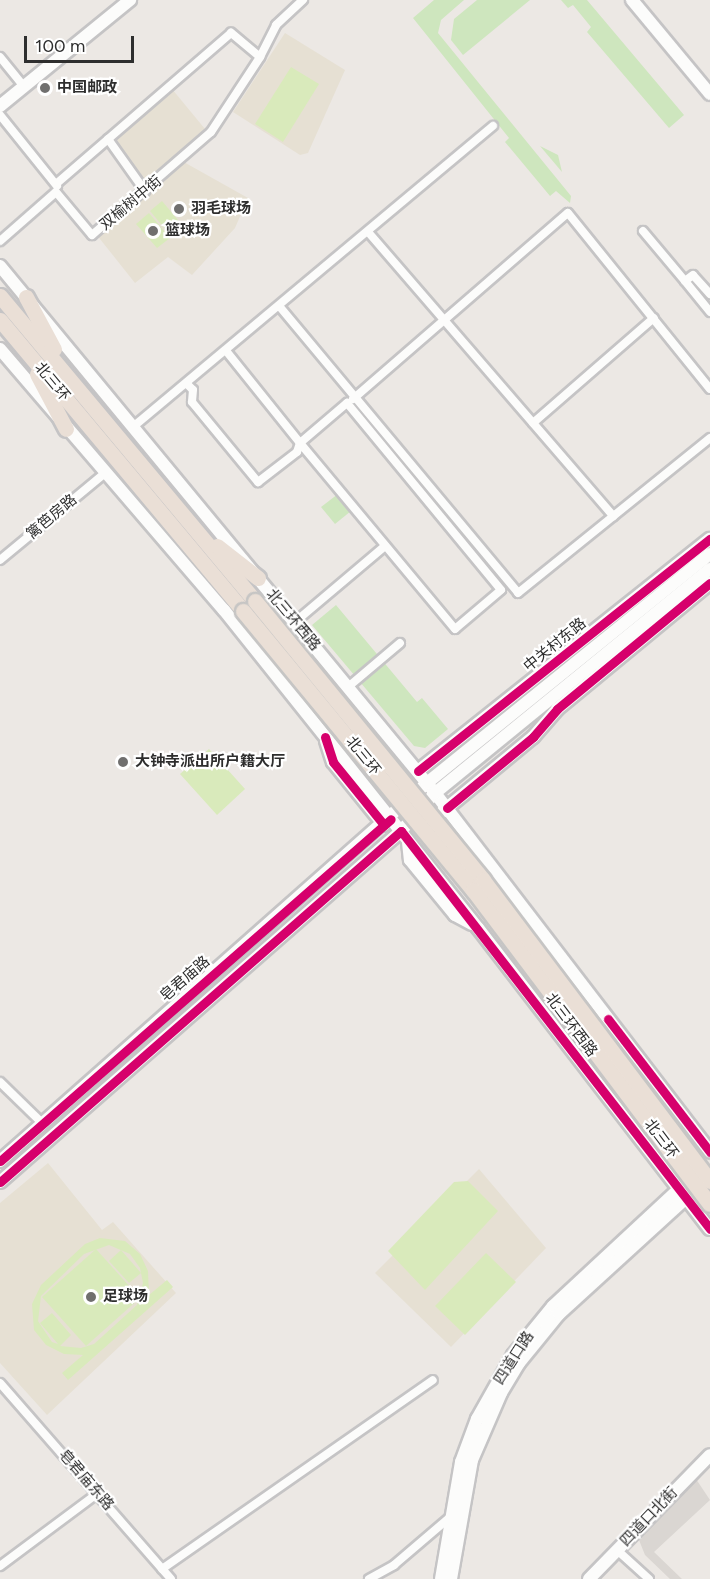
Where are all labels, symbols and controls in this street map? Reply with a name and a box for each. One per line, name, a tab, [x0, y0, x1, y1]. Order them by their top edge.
scale bar	[27, 24, 136, 62]
text: 100 m	[35, 35, 85, 57]
place label: 中国邮政	[57, 79, 117, 97]
marker: 中国邮政	[38, 81, 52, 95]
street label: 双榆树中街	[96, 172, 166, 234]
place label: 羽毛球场	[191, 200, 251, 218]
marker: 羽毛球场	[172, 202, 186, 216]
place label: 篮球场	[165, 222, 210, 240]
marker: 篮球场	[146, 224, 160, 238]
street label: 北三环	[31, 359, 73, 405]
street label: 篱笆房路	[23, 491, 81, 543]
street label: 北三环西路	[262, 585, 324, 655]
street label: 中关村东路	[520, 614, 590, 676]
street label: 北三环	[342, 733, 384, 779]
place label: 大钟寺派出所户籍大厅	[135, 753, 285, 771]
marker: 大钟寺派出所户籍大厅	[116, 755, 130, 769]
street label: 皂君庙路	[156, 953, 214, 1005]
street label: 北三环西路	[541, 990, 601, 1060]
street label: 北三环	[640, 1116, 682, 1162]
place label: 足球场	[103, 1288, 148, 1306]
marker: 足球场	[84, 1290, 98, 1304]
street label: 四道口路	[490, 1328, 538, 1388]
street label: 皂君庙东路	[55, 1446, 117, 1514]
street label: 四道口北街	[616, 1484, 682, 1550]

